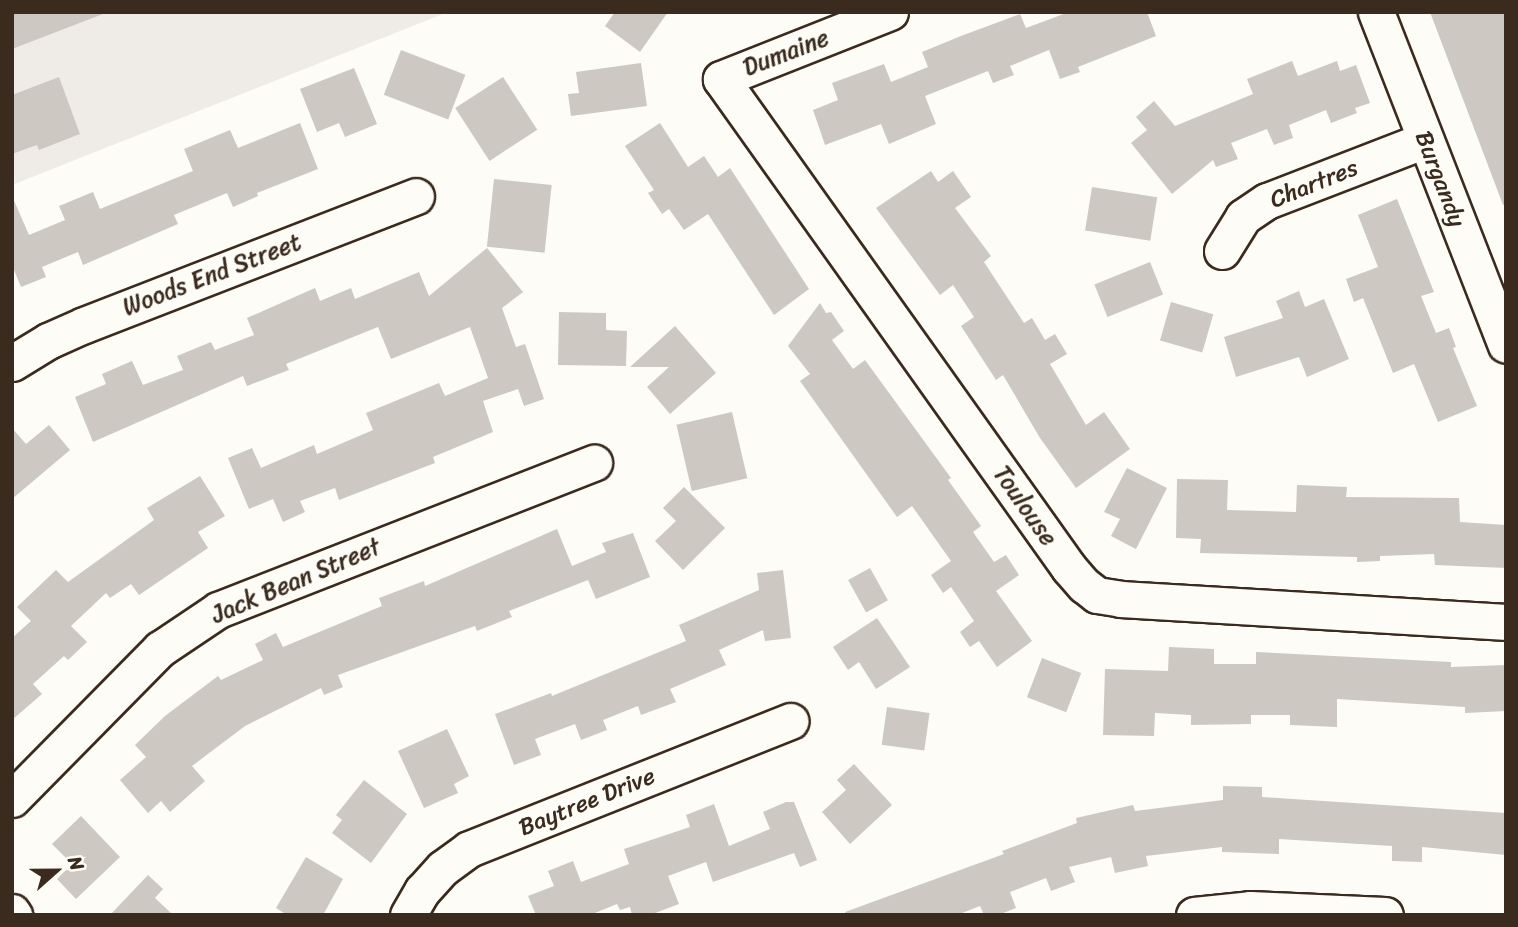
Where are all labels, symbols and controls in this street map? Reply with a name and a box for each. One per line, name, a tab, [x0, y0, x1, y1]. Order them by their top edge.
street label: Dumaine	[739, 24, 833, 82]
street label: Burgandy	[1409, 127, 1471, 231]
street label: Chartres	[1266, 153, 1362, 215]
street label: Woods End Street	[119, 228, 305, 322]
street label: Toulouse	[987, 460, 1063, 552]
street label: Jack Bean Street	[206, 532, 386, 630]
street label: Baytree Drive	[515, 762, 659, 842]
north arrow	[21, 836, 91, 906]
text: N	[58, 851, 94, 875]

